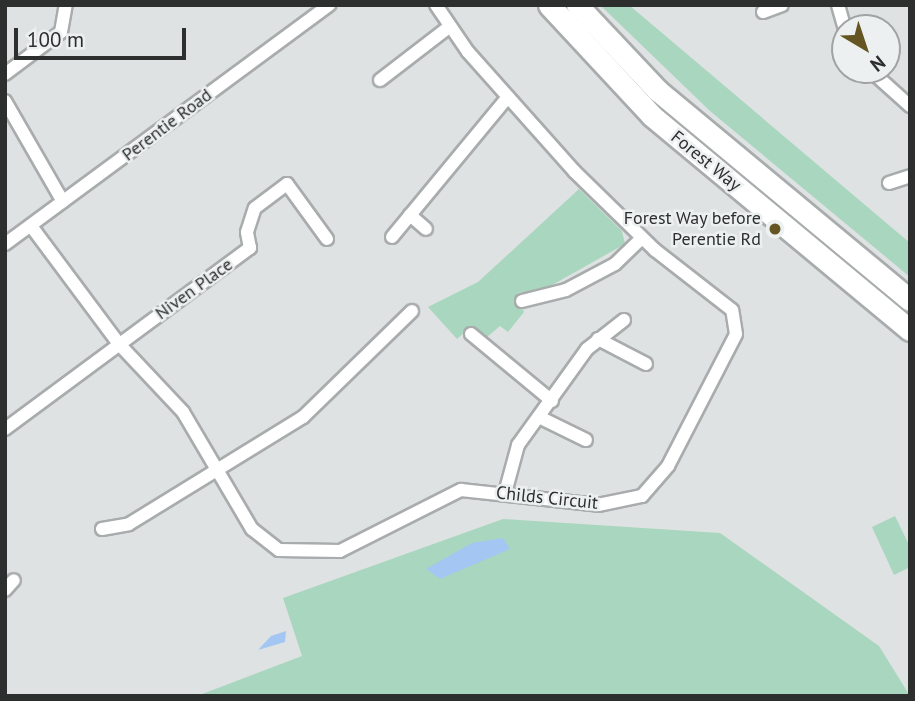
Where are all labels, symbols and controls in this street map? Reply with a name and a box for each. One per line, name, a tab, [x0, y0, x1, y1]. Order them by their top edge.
scale bar	[18, 14, 189, 58]
north arrow	[831, 14, 901, 84]
text: 100 m	[27, 26, 84, 53]
text: N	[866, 51, 890, 77]
street label: Perentie Road	[118, 84, 216, 166]
street label: Forest Way	[666, 126, 746, 196]
place label: Forest Way before Perentie Rd	[623, 208, 761, 250]
marker: Forest Way before Perentie Rd	[767, 221, 783, 237]
street label: Niven Place	[151, 254, 237, 324]
street label: Childs Circuit	[495, 482, 599, 514]

